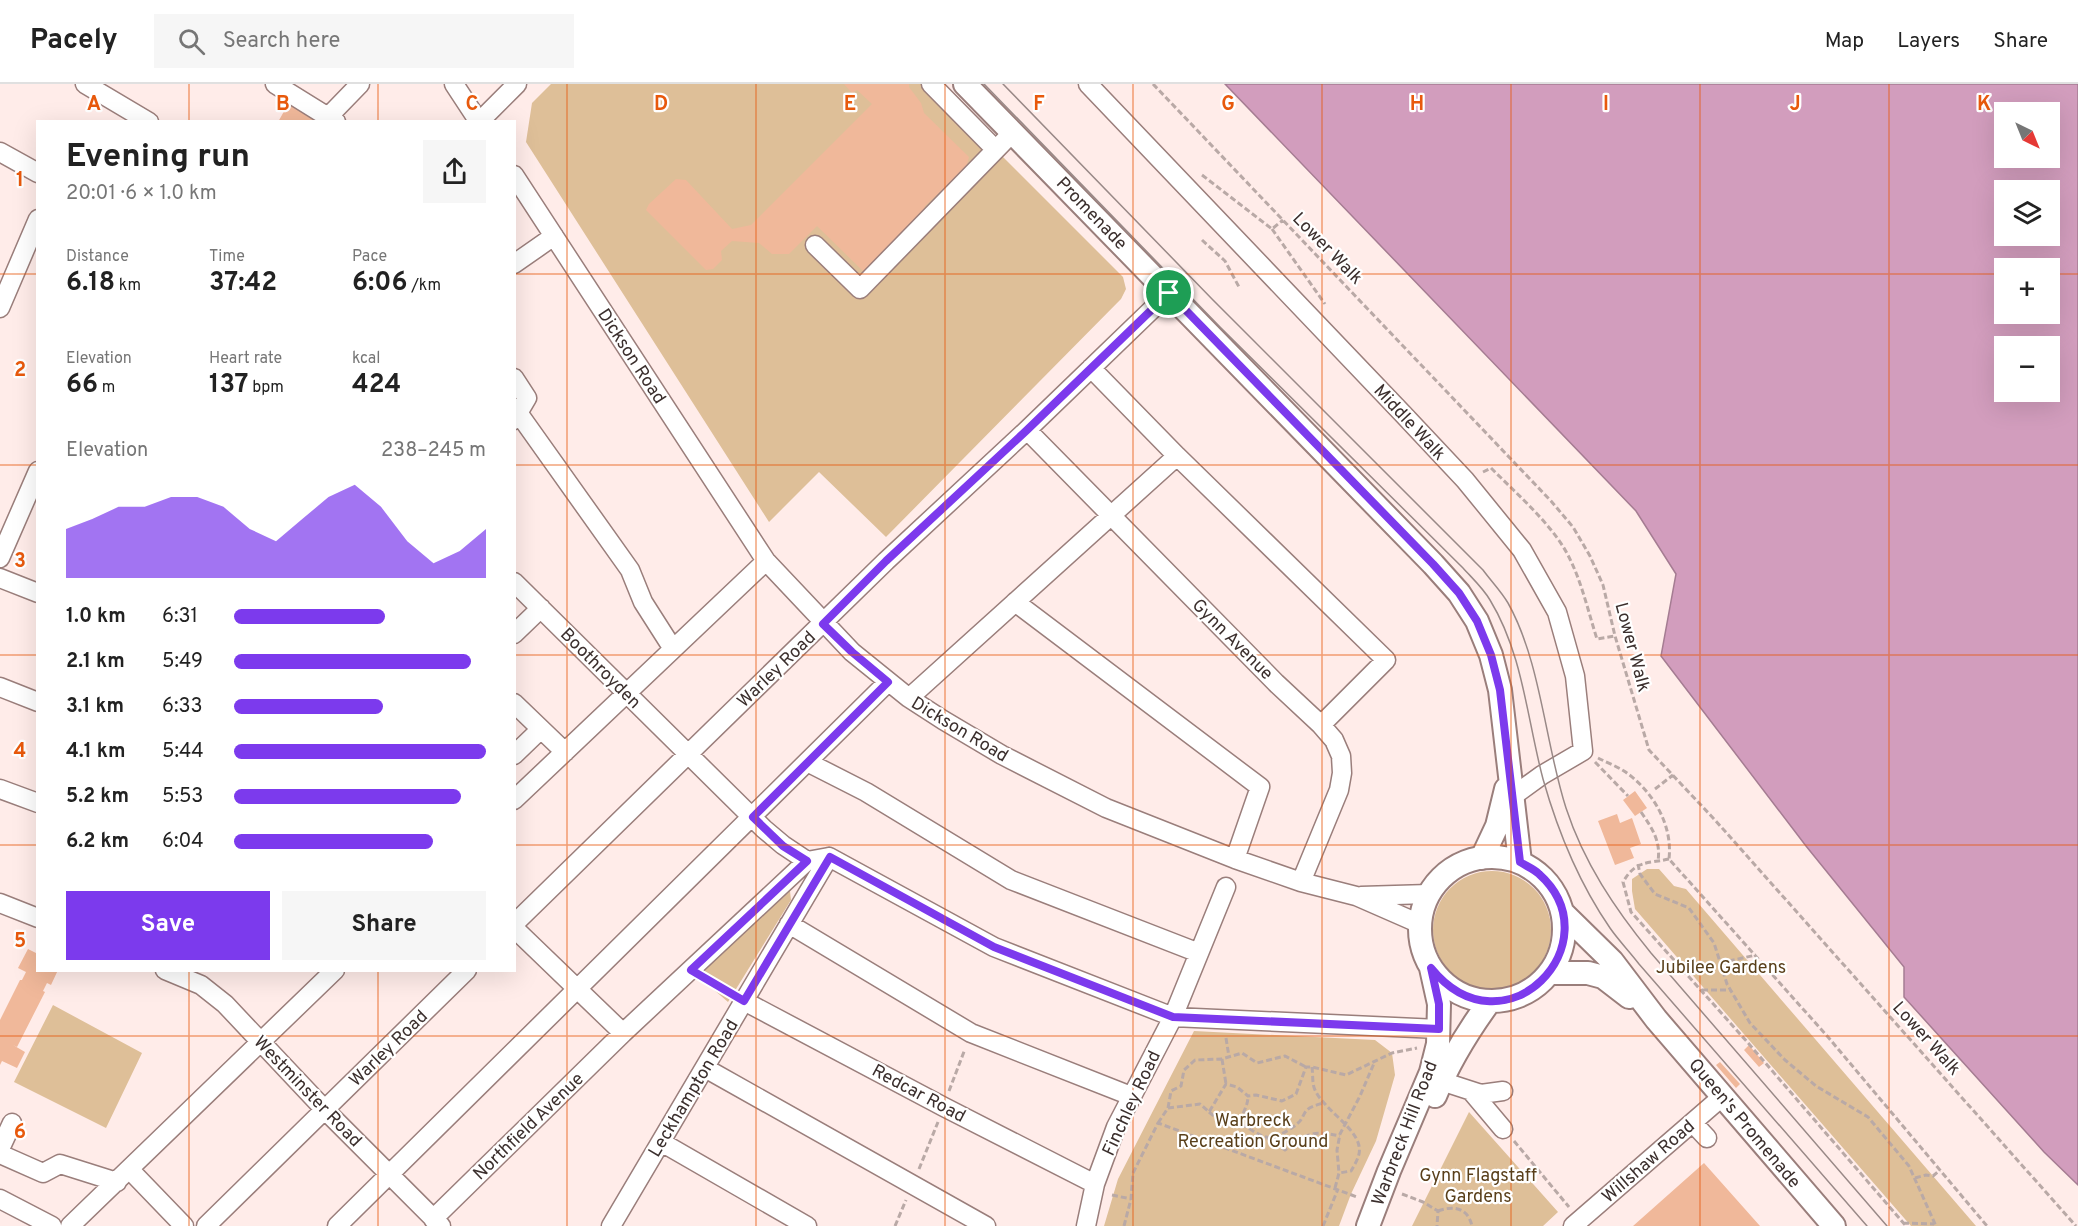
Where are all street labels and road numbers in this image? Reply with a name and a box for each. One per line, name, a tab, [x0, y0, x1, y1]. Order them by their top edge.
street label: Promenade	[1050, 173, 1131, 255]
street label: Lower Walk	[1287, 208, 1367, 290]
street label: Dickson Road	[591, 305, 670, 409]
street label: Middle Walk	[1368, 380, 1450, 466]
street label: Gynn Avenue	[1186, 594, 1278, 686]
street label: Lower Walk	[1609, 600, 1655, 695]
street label: Boothroyden	[555, 624, 645, 714]
street label: Warley Road	[733, 627, 821, 713]
street label: Dickson Road	[906, 692, 1012, 768]
street label: Lower Walk	[1887, 997, 1965, 1081]
street label: Warley Road	[345, 1006, 433, 1092]
street label: Leckhampton Road	[644, 1016, 744, 1162]
street label: Westminster Road	[248, 1031, 366, 1153]
street label: Finchley Road	[1098, 1047, 1167, 1160]
street label: Queen's Promenade	[1683, 1054, 1805, 1194]
street label: Warbreck Hill Road	[1367, 1058, 1444, 1209]
street label: Redcar Road	[867, 1060, 969, 1129]
street label: Northfield Avenue	[469, 1068, 589, 1186]
street label: Willshaw Road	[1598, 1115, 1700, 1209]

